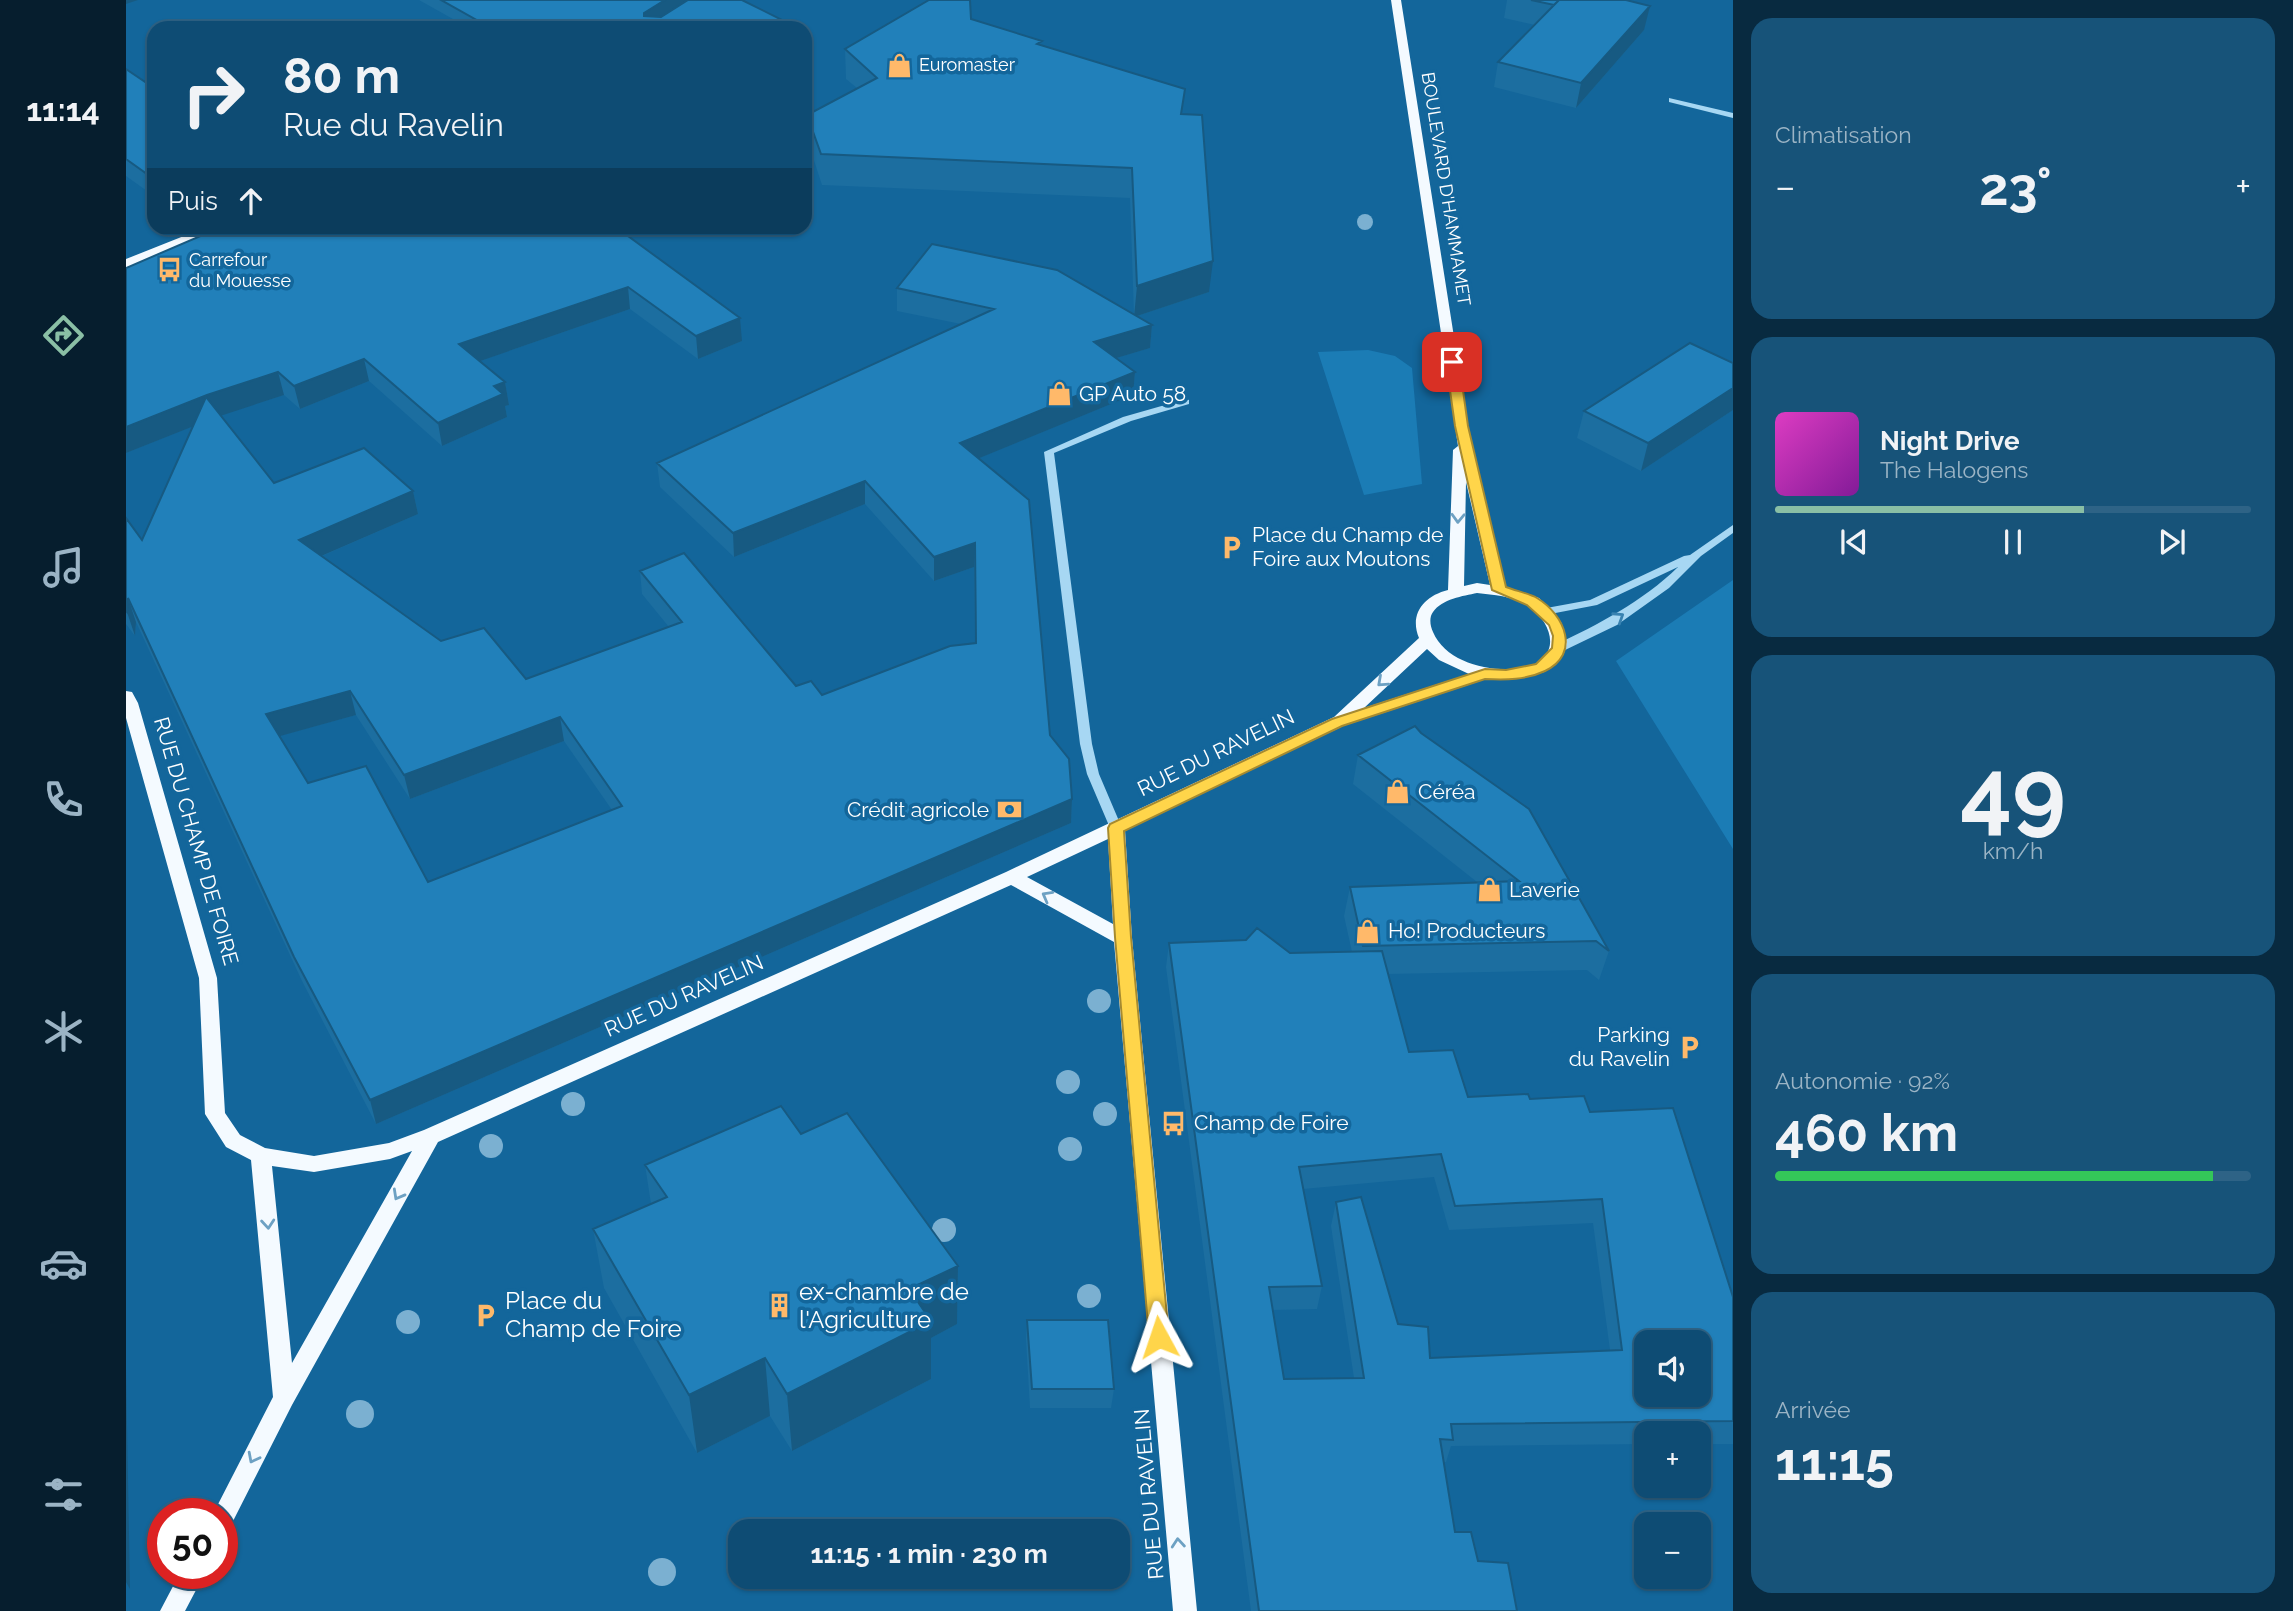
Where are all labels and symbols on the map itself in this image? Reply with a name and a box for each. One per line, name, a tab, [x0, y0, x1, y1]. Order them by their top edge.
shop icon: Euromaster	[885, 51, 913, 79]
place label: Euromaster	[919, 54, 1016, 75]
street label: BOULEVARD D'HAMMAMET	[1418, 71, 1475, 307]
place label: Carrefour du Mouesse	[189, 249, 291, 291]
bus stop icon: Carrefour du Mouesse	[155, 256, 183, 284]
pin	[1422, 332, 1482, 392]
shop icon: GP Auto 58	[1045, 380, 1073, 408]
place label: GP Auto 58	[1079, 381, 1186, 406]
one-way arrow	[1451, 513, 1466, 524]
place label: Place du Champ de Foire aux Moutons	[1252, 522, 1443, 571]
parking icon: Place du Champ de Foire aux Moutons	[1218, 533, 1246, 561]
one-way arrow	[1612, 612, 1625, 625]
one-way arrow	[1377, 673, 1390, 686]
street label: RUE DU RAVELIN	[1133, 704, 1298, 801]
street label: RUE DU CHAMP DE FOIRE	[149, 714, 244, 968]
shop icon: Céréa	[1384, 778, 1412, 806]
place label: Céréa	[1418, 779, 1476, 804]
bank icon: Crédit agricole	[995, 796, 1023, 824]
place label: Crédit agricole	[847, 797, 989, 822]
shop icon: Laverie	[1475, 876, 1503, 904]
place label: Laverie	[1509, 877, 1580, 902]
one-way arrow	[1041, 891, 1054, 904]
shop icon: Ho! Producteurs	[1354, 917, 1382, 945]
place label: Ho! Producteurs	[1388, 918, 1545, 943]
street label: RUE DU RAVELIN	[600, 949, 767, 1042]
place label: Parking du Ravelin	[1569, 1022, 1670, 1071]
parking icon: Parking du Ravelin	[1676, 1033, 1704, 1061]
bus stop icon: Champ de Foire	[1160, 1109, 1188, 1137]
place label: Champ de Foire	[1194, 1110, 1349, 1135]
one-way arrow	[393, 1188, 406, 1201]
one-way arrow	[260, 1218, 275, 1229]
place label: ex-chambre de l'Agriculture	[799, 1277, 969, 1334]
place label: Place du Champ de Foire	[505, 1286, 682, 1343]
building icon: ex-chambre de l'Agriculture	[765, 1292, 793, 1320]
position arrow	[1122, 1300, 1196, 1374]
parking icon: Place du Champ de Foire	[471, 1301, 499, 1329]
street label: RUE DU RAVELIN	[1129, 1408, 1168, 1580]
one-way arrow	[248, 1451, 262, 1463]
speed limit sign: 50	[147, 1498, 238, 1589]
one-way arrow	[1171, 1537, 1186, 1548]

